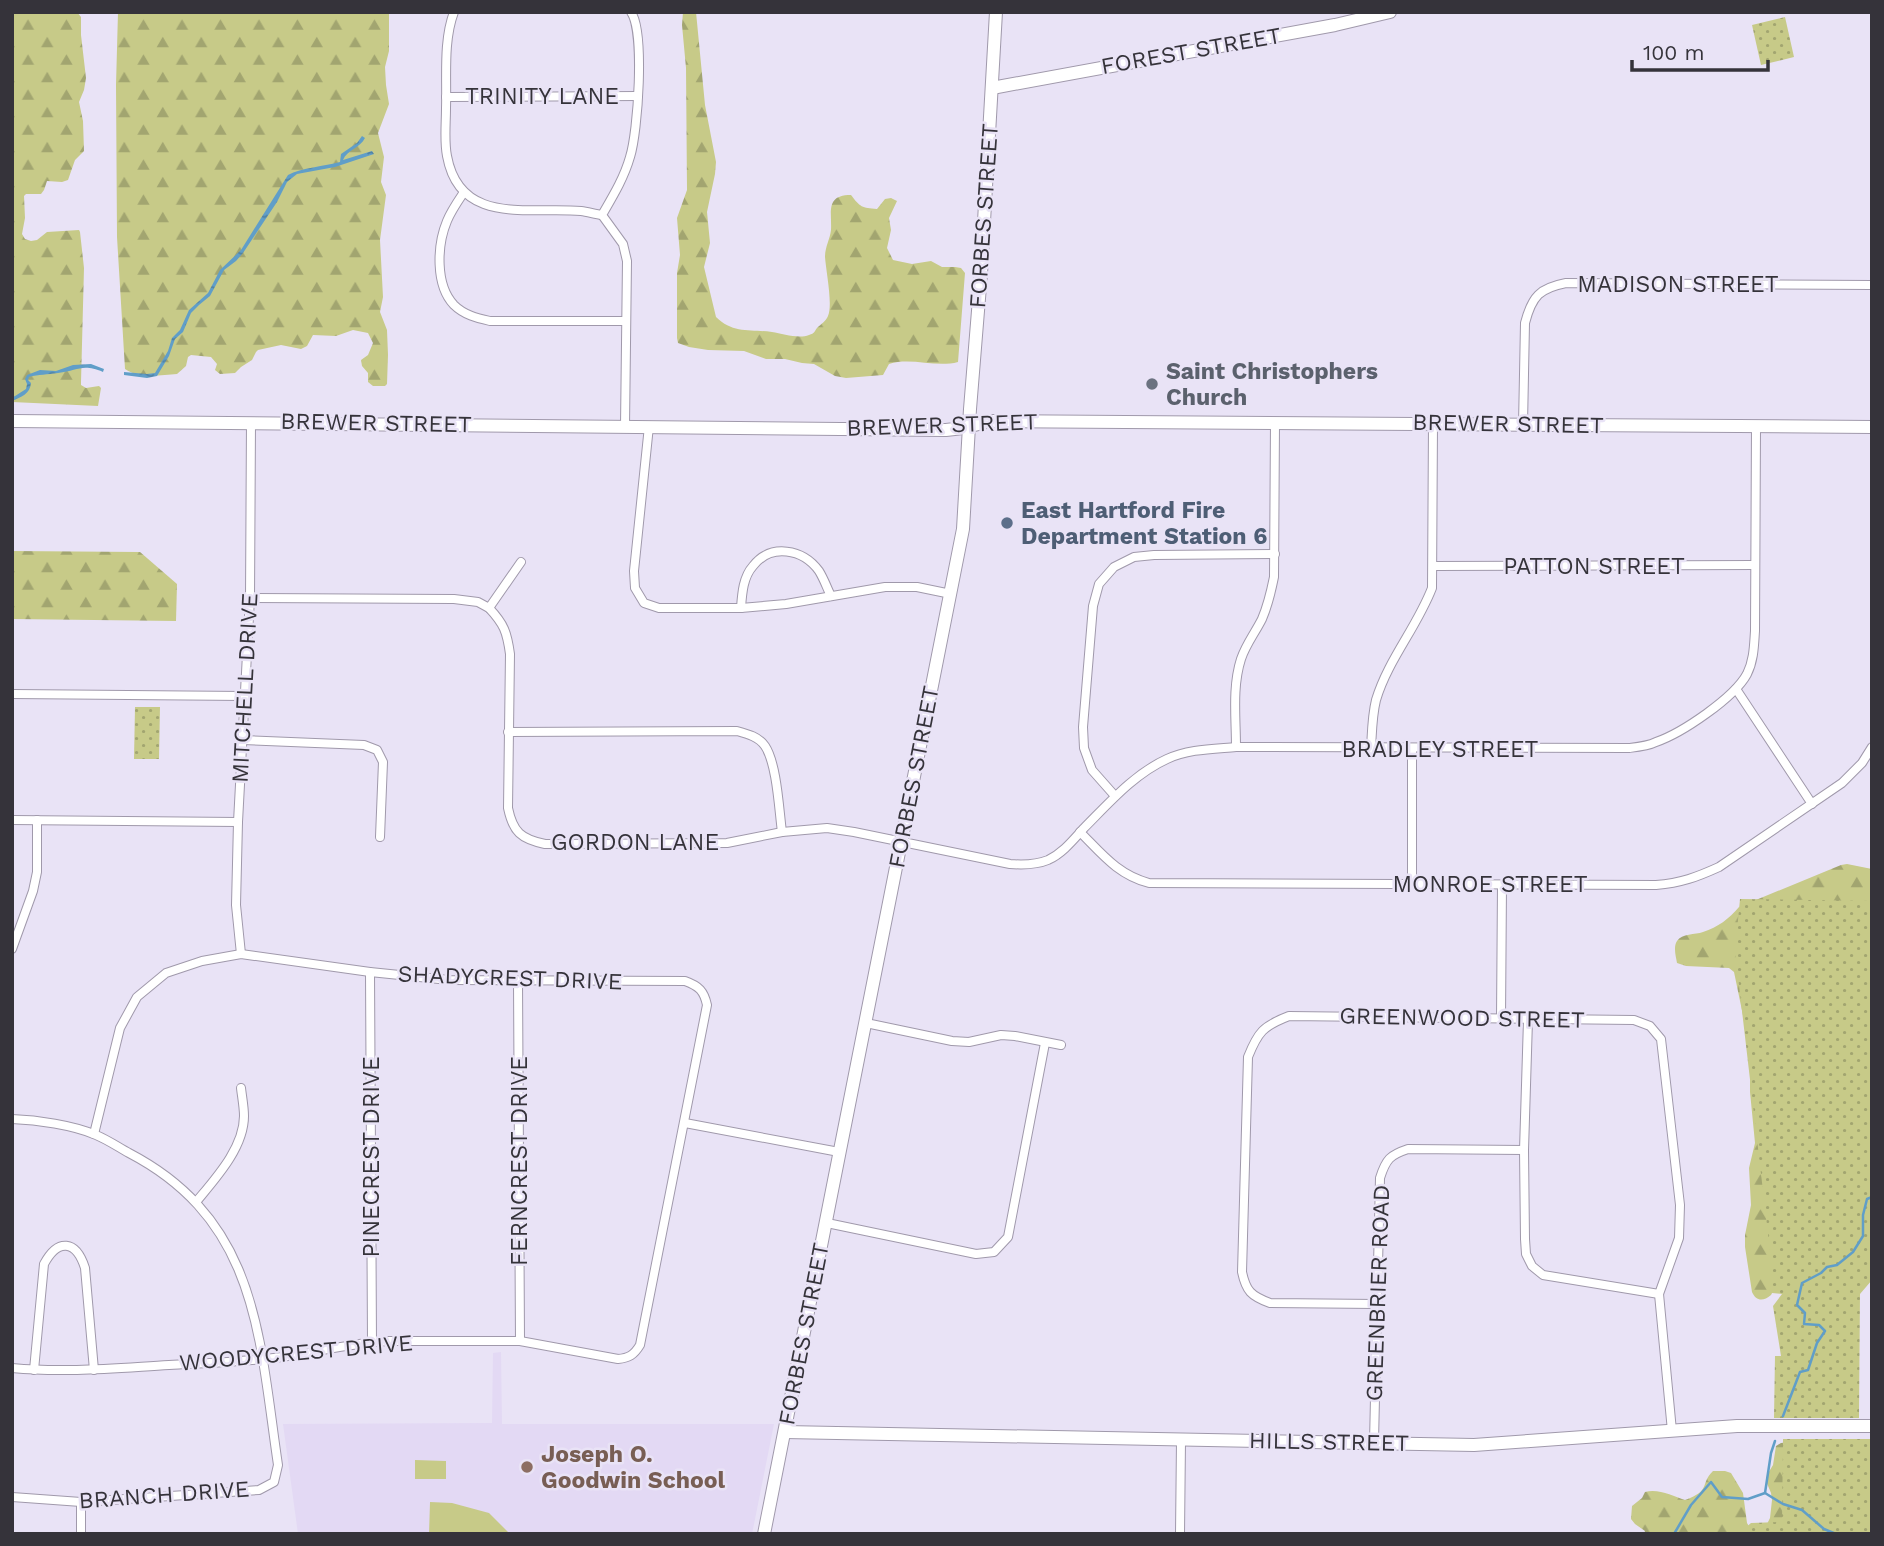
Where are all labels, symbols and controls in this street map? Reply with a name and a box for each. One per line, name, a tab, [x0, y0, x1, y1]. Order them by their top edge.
street label: FOREST STREET	[1099, 22, 1283, 80]
scale bar	[1632, 28, 1769, 72]
text: 100 m	[1643, 40, 1705, 65]
street label: TRINITY LANE	[465, 83, 619, 110]
street label: FORBES STREET	[964, 123, 1004, 309]
street label: MADISON STREET	[1577, 271, 1779, 298]
place label: Saint Christophers Church	[1166, 358, 1378, 411]
marker: Saint Christophers Church	[1144, 376, 1160, 392]
street label: BREWER STREET	[280, 408, 472, 438]
street label: BREWER STREET	[846, 408, 1038, 442]
street label: BREWER STREET	[1412, 409, 1604, 439]
place label: East Hartford Fire Department Station 6	[1021, 497, 1267, 550]
marker: East Hartford Fire Department Station 6	[999, 515, 1015, 531]
street label: PATTON STREET	[1503, 553, 1685, 580]
street label: MITCHELL DRIVE	[227, 592, 263, 784]
street label: FORBES STREET	[883, 684, 945, 870]
street label: BRADLEY STREET	[1341, 736, 1539, 763]
street label: GORDON LANE	[551, 829, 719, 856]
street label: MONROE STREET	[1392, 871, 1588, 898]
street label: SHADYCREST DRIVE	[397, 961, 623, 995]
street label: GREENWOOD STREET	[1339, 1002, 1585, 1034]
street label: PINECREST DRIVE	[358, 1056, 385, 1258]
street label: FERNCREST DRIVE	[506, 1056, 533, 1266]
street label: GREENBRIER ROAD	[1361, 1184, 1395, 1402]
street label: FORBES STREET	[773, 1241, 835, 1427]
street label: WOODYCREST DRIVE	[178, 1329, 414, 1377]
street label: HILLS STREET	[1249, 1427, 1409, 1457]
place label: Joseph O. Goodwin School	[541, 1441, 726, 1494]
marker: Joseph O. Goodwin School	[519, 1459, 535, 1475]
street label: BRANCH DRIVE	[78, 1476, 250, 1514]

